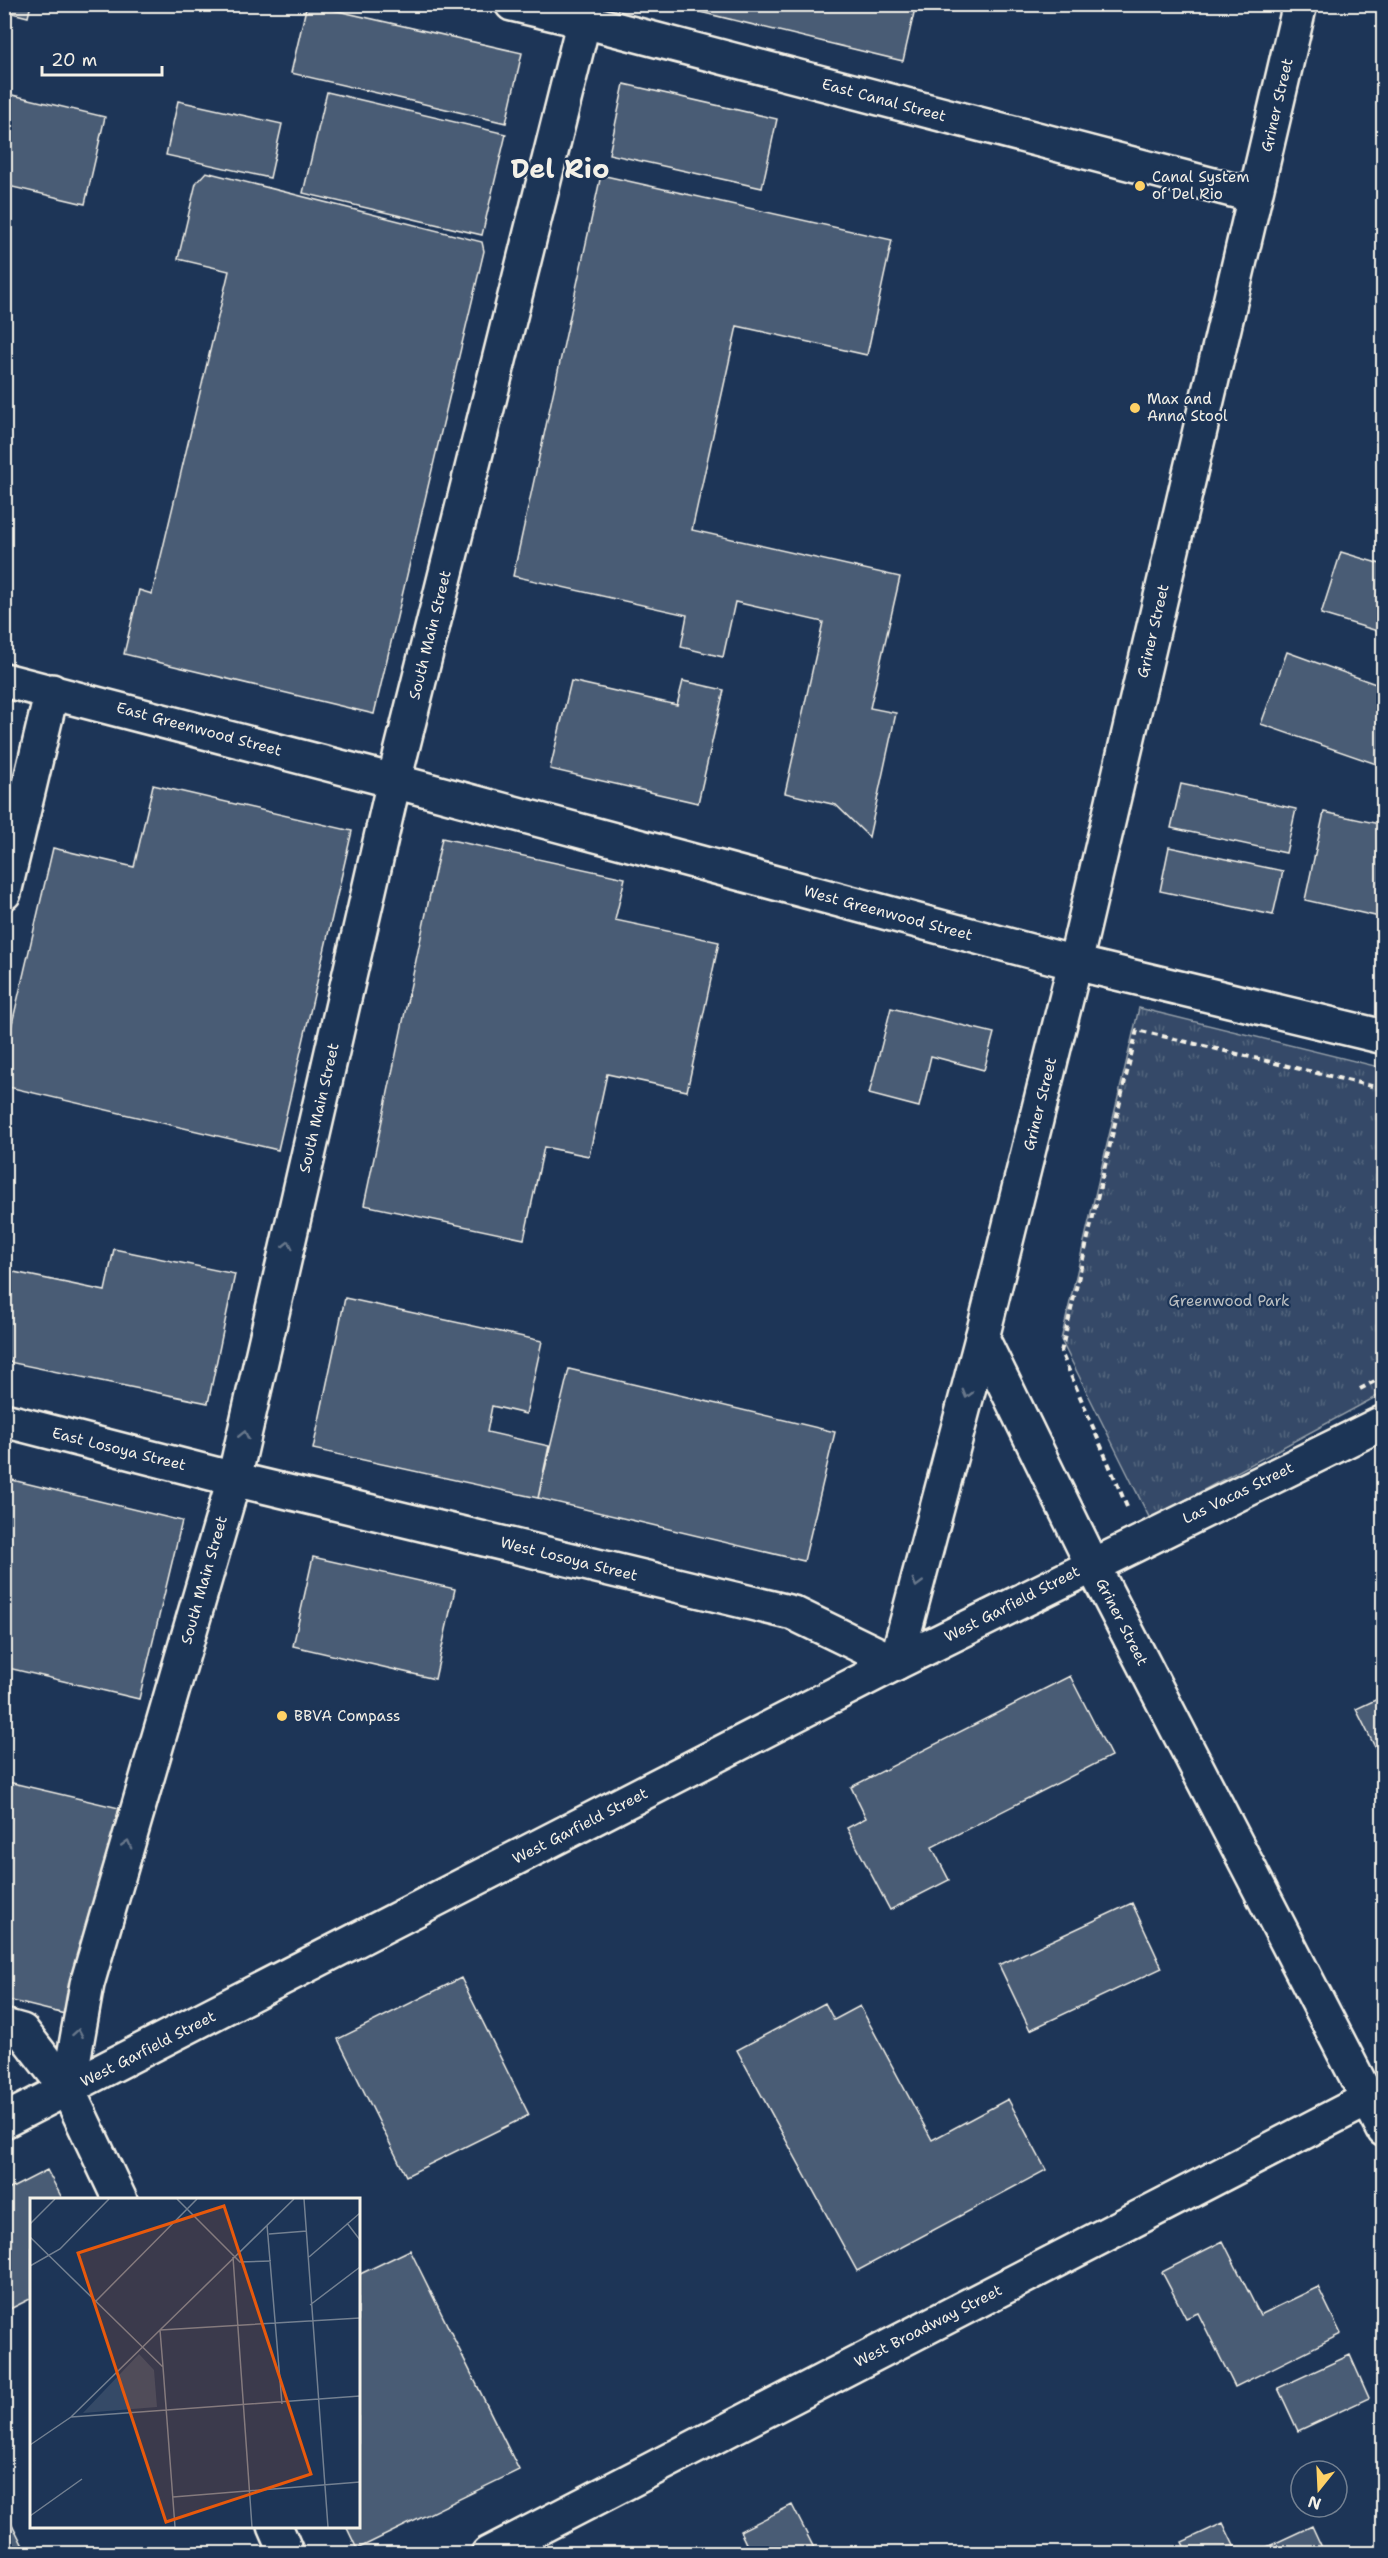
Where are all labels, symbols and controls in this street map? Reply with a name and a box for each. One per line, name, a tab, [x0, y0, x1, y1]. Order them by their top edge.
scale bar	[42, 39, 162, 77]
text: 20 m	[51, 48, 97, 72]
street label: Griner Street	[1257, 56, 1297, 154]
street label: East Canal Street	[820, 74, 948, 126]
district label: Del Rio	[511, 150, 609, 187]
place label: Canal System of Del Rio	[1152, 167, 1249, 204]
marker: Canal System of Del Rio	[1133, 179, 1147, 193]
place label: Max and Anna Stool	[1147, 389, 1228, 426]
marker: Max and Anna Stool	[1128, 401, 1142, 415]
street label: South Main Street	[404, 568, 456, 702]
street label: Griner Street	[1133, 582, 1173, 680]
street label: East Greenwood Street	[114, 697, 284, 761]
street label: West Greenwood Street	[801, 881, 975, 945]
street label: South Main Street	[294, 1041, 344, 1175]
street label: Griner Street	[1019, 1055, 1061, 1153]
one-way arrow	[280, 1240, 293, 1250]
park label: Greenwood Park	[1168, 1291, 1290, 1311]
one-way arrow	[962, 1389, 974, 1399]
street label: East Losoya Street	[50, 1423, 188, 1475]
one-way arrow	[237, 1430, 250, 1440]
street label: Las Vacas Street	[1179, 1457, 1297, 1529]
street label: South Main Street	[176, 1513, 232, 1647]
street label: West Losoya Street	[498, 1532, 640, 1586]
street label: West Garfield Street	[941, 1561, 1083, 1647]
street label: Griner Street	[1091, 1575, 1153, 1669]
one-way arrow	[912, 1578, 925, 1588]
place label: BBVA Compass	[294, 1706, 400, 1726]
marker: BBVA Compass	[275, 1709, 289, 1723]
street label: West Garfield Street	[509, 1783, 651, 1869]
one-way arrow	[120, 1839, 133, 1849]
street label: West Garfield Street	[77, 2006, 219, 2092]
one-way arrow	[71, 2028, 84, 2038]
inset map	[30, 2198, 360, 2528]
street label: West Broadway Street	[851, 2280, 1005, 2372]
north arrow	[1289, 2459, 1349, 2519]
text: N	[1305, 2491, 1324, 2515]

